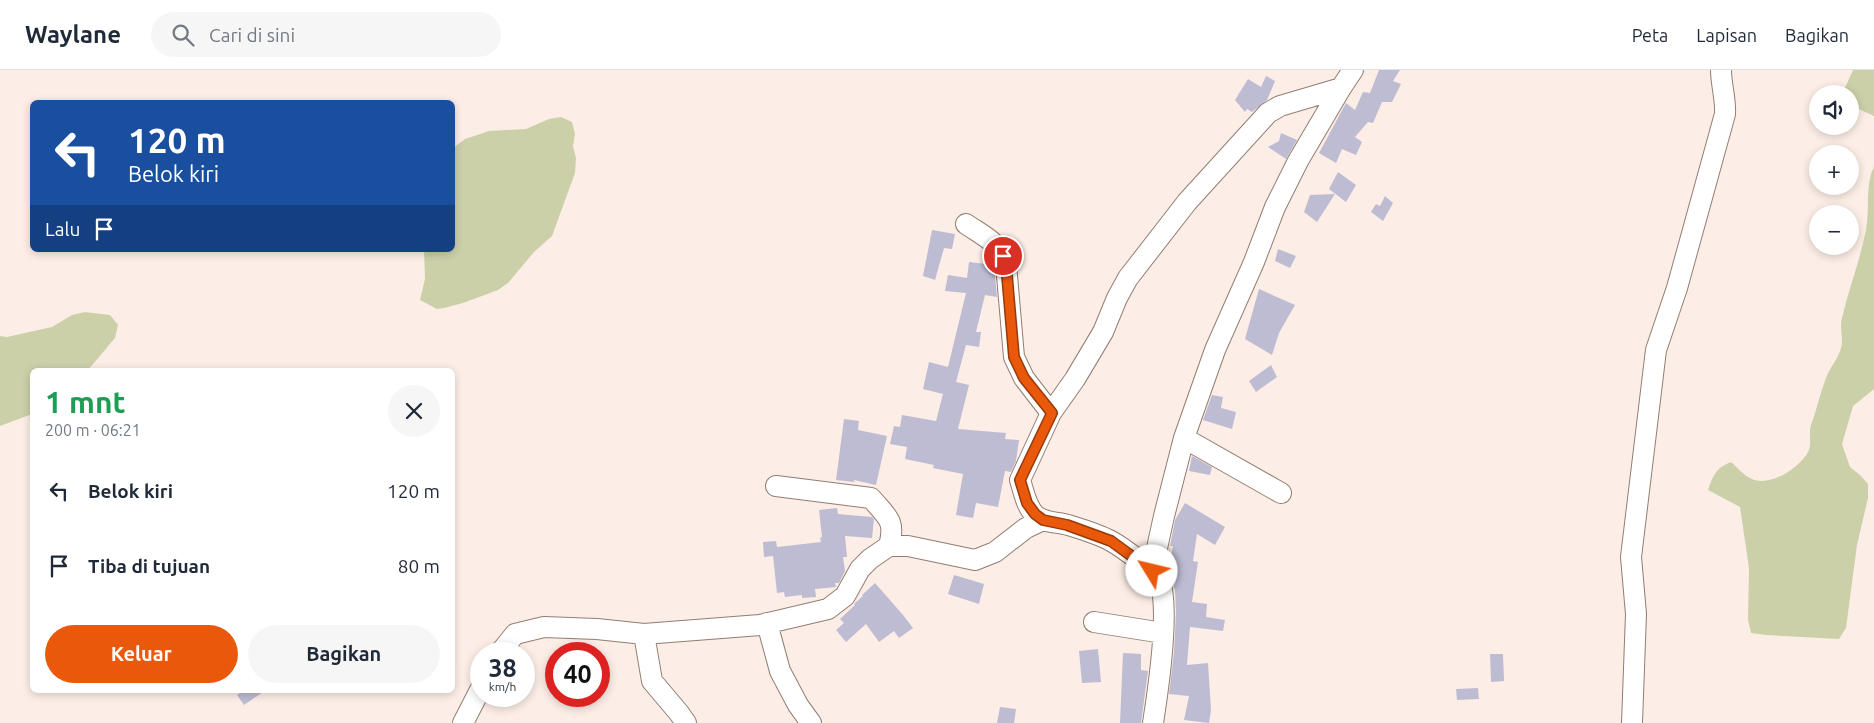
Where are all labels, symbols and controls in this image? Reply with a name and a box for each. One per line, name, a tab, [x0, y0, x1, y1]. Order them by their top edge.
search box	[151, 12, 501, 57]
text: Waylane	[25, 21, 121, 48]
icon: search	[169, 21, 197, 49]
text: Cari di sini	[209, 24, 295, 46]
text: Peta	[1632, 25, 1668, 45]
text: Lapisan	[1696, 25, 1757, 45]
text: Bagikan	[1785, 25, 1849, 45]
map controls	[1809, 85, 1859, 255]
button: sound	[1809, 85, 1859, 135]
icon: left	[45, 120, 110, 185]
text: 120 m	[128, 120, 226, 160]
button: +	[1809, 145, 1859, 195]
text: Belok kiri	[128, 161, 219, 186]
button: −	[1809, 205, 1859, 255]
icon: arrive	[90, 215, 118, 243]
text: Lalu	[45, 218, 80, 240]
pin	[982, 235, 1024, 277]
icon: arrive	[989, 242, 1017, 270]
text: 1 mnt	[45, 385, 125, 419]
button: close	[388, 385, 440, 437]
text: 200 m · 06:21	[45, 421, 141, 439]
icon: left	[45, 477, 73, 505]
text: Belok kiri	[88, 480, 173, 502]
text: 120 m	[387, 480, 440, 502]
position arrow	[1125, 544, 1177, 596]
icon: arrive	[45, 552, 73, 580]
text: Tiba di tujuan	[88, 555, 210, 577]
text: 80 m	[398, 555, 440, 577]
button: Keluar	[45, 625, 238, 683]
button: Bagikan	[248, 625, 440, 683]
speed limit sign: 40	[545, 642, 610, 707]
text: 38	[488, 654, 517, 682]
text: km/h	[489, 680, 516, 693]

